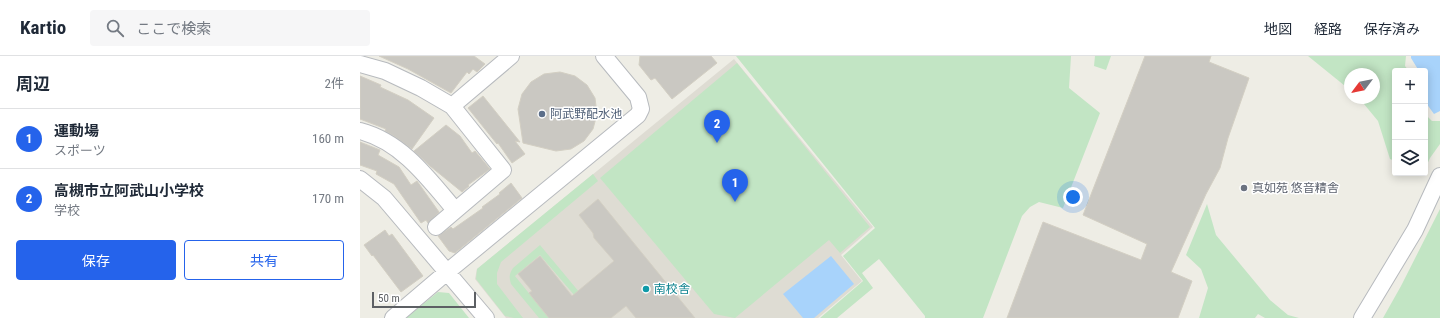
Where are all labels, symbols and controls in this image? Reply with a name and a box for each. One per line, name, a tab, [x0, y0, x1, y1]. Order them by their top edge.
search box	[90, 10, 370, 46]
text: Kartio	[20, 16, 66, 39]
icon: search	[104, 17, 126, 39]
text: ここで検索	[136, 20, 211, 38]
text: 地図	[1264, 21, 1292, 37]
text: 経路	[1314, 21, 1342, 37]
text: 保存済み	[1364, 21, 1420, 37]
north arrow	[1344, 68, 1380, 104]
map controls	[1392, 68, 1428, 176]
button: +	[1392, 68, 1428, 104]
text: 周辺	[16, 74, 50, 94]
text: 2件	[325, 76, 344, 91]
button: −	[1392, 104, 1428, 140]
place label: 阿武野配水池	[550, 107, 622, 121]
marker: 阿武野配水池	[537, 109, 547, 119]
pin: 2	[704, 110, 730, 143]
text: 運動場	[54, 122, 99, 140]
text: 1	[26, 131, 32, 146]
text: 160 m	[312, 131, 344, 146]
button: layers	[1392, 140, 1428, 176]
text: スポーツ	[54, 143, 106, 158]
pin: 1	[722, 169, 748, 202]
place label: 真如苑 悠音精舎	[1252, 181, 1339, 195]
text: 高槻市立阿武山小学校	[54, 182, 204, 200]
marker: 真如苑 悠音精舎	[1239, 183, 1249, 193]
your location	[1063, 187, 1083, 207]
text: 2	[26, 191, 32, 206]
text: 170 m	[312, 191, 344, 206]
text: 学校	[54, 203, 80, 218]
button: 保存	[16, 240, 176, 280]
button: 共有	[184, 240, 344, 280]
place label: 南校舎	[654, 282, 690, 296]
marker: 南校舎	[641, 284, 651, 294]
scale bar	[372, 290, 476, 309]
text: 50 m	[378, 292, 400, 305]

